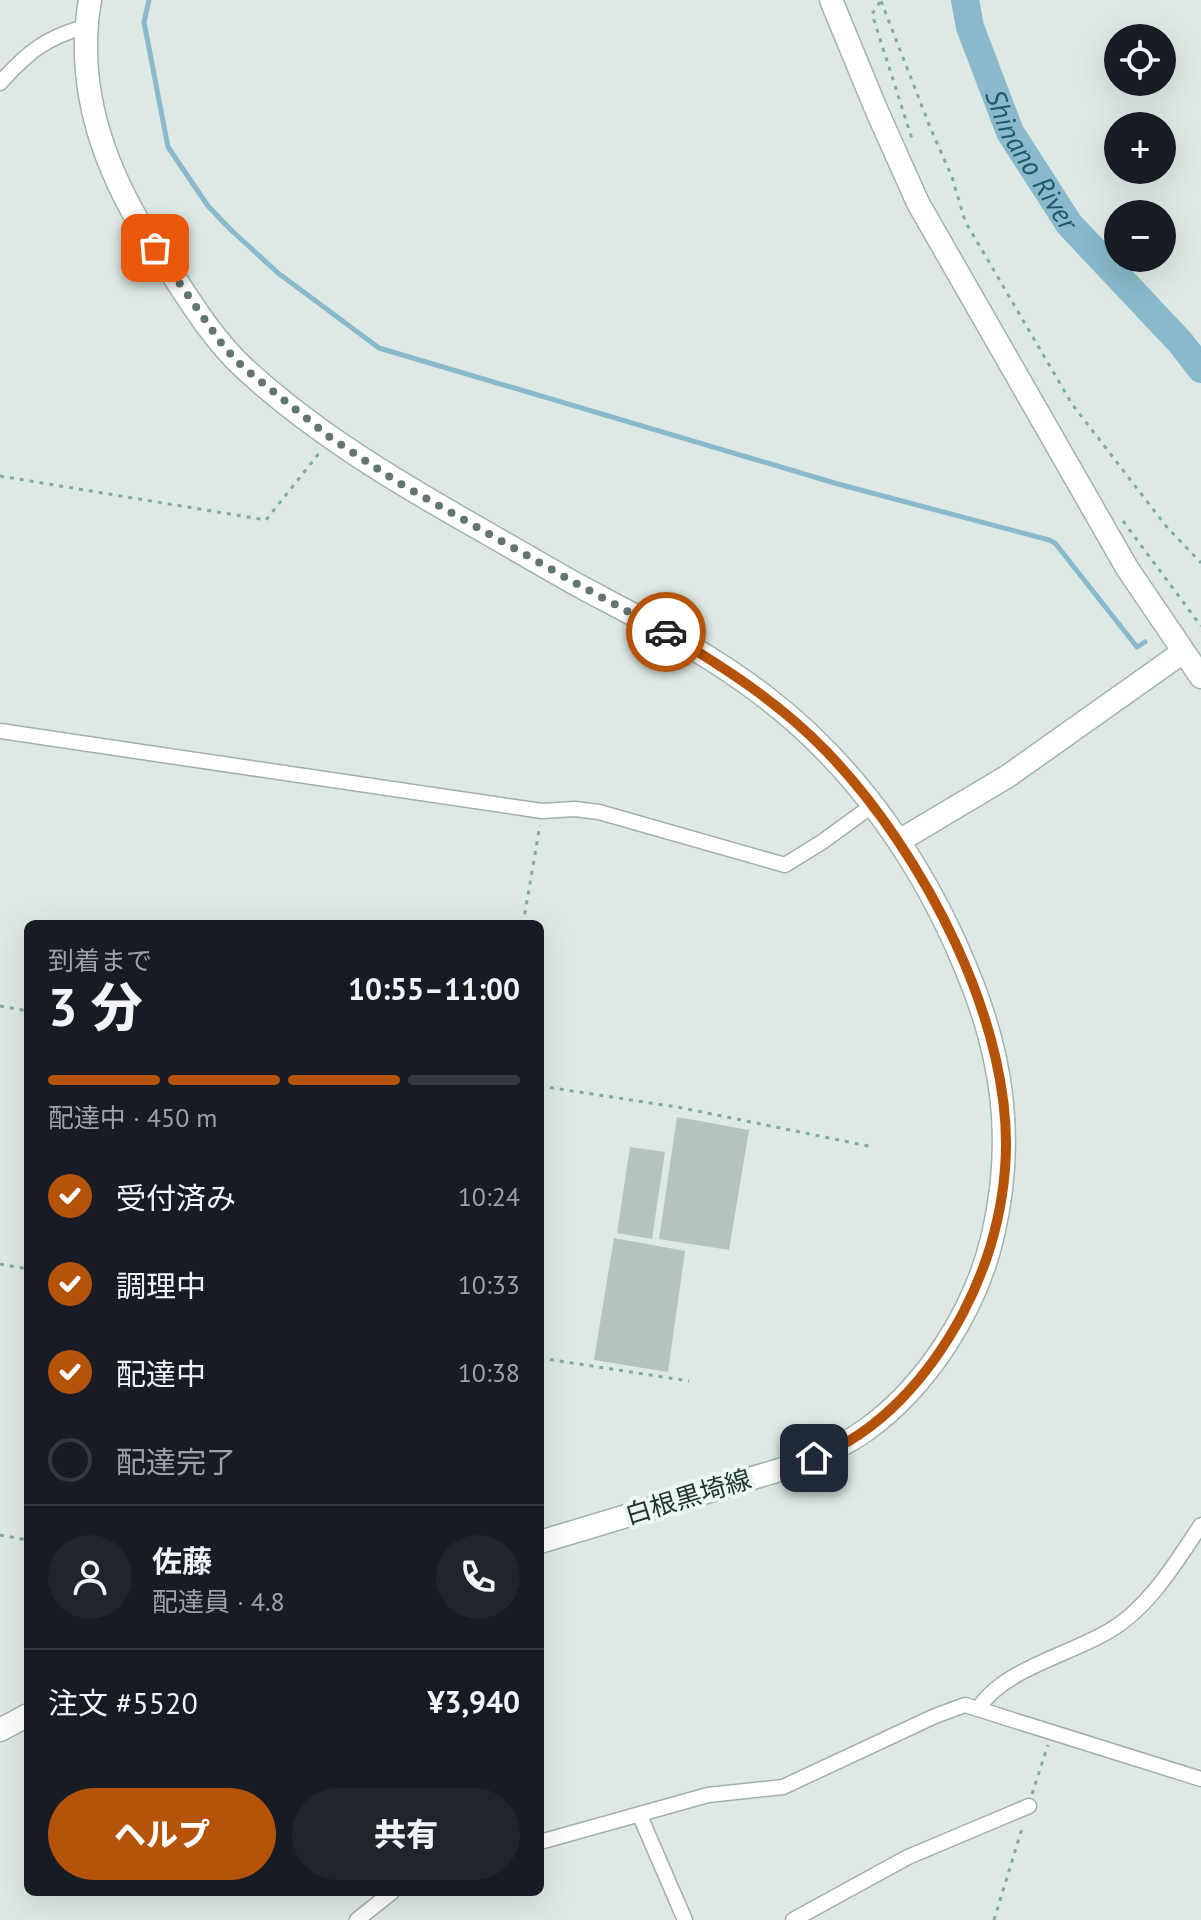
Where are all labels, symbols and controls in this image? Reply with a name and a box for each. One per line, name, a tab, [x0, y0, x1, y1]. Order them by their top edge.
map controls	[1104, 24, 1176, 272]
button: locate	[1104, 24, 1176, 96]
water label: Shinano River	[977, 84, 1088, 238]
button: +	[1104, 112, 1176, 184]
button: −	[1104, 200, 1176, 272]
pin	[121, 214, 189, 282]
icon: bag	[133, 226, 177, 270]
courier	[626, 592, 706, 672]
icon: car	[644, 610, 688, 654]
text: 到着まで	[48, 944, 152, 977]
text: 10:55–11:00	[348, 969, 520, 1008]
text: 3 分	[48, 973, 143, 1040]
text: 配達中 · 450 m	[48, 1101, 217, 1134]
icon: check	[48, 1174, 92, 1218]
text: 受付済み	[116, 1178, 236, 1217]
text: 10:24	[458, 1180, 520, 1213]
icon: check	[48, 1262, 92, 1306]
text: 調理中	[116, 1266, 206, 1305]
text: 10:33	[458, 1268, 520, 1301]
icon: check	[48, 1350, 92, 1394]
text: 配達中	[116, 1354, 206, 1393]
text: 10:38	[458, 1356, 520, 1389]
pin	[780, 1424, 848, 1492]
icon: home	[792, 1436, 836, 1480]
text: 配達完了	[116, 1442, 236, 1481]
street label: 白根黒埼線	[621, 1462, 755, 1531]
button: person	[48, 1535, 132, 1619]
button: phone	[436, 1535, 520, 1619]
text: 佐藤	[152, 1541, 212, 1580]
text: 配達員 · 4.8	[152, 1585, 285, 1618]
text: ¥3,940	[427, 1682, 520, 1721]
text: 注文 #5520	[48, 1683, 198, 1722]
button: ヘルプ	[48, 1788, 276, 1880]
button: 共有	[292, 1788, 520, 1880]

